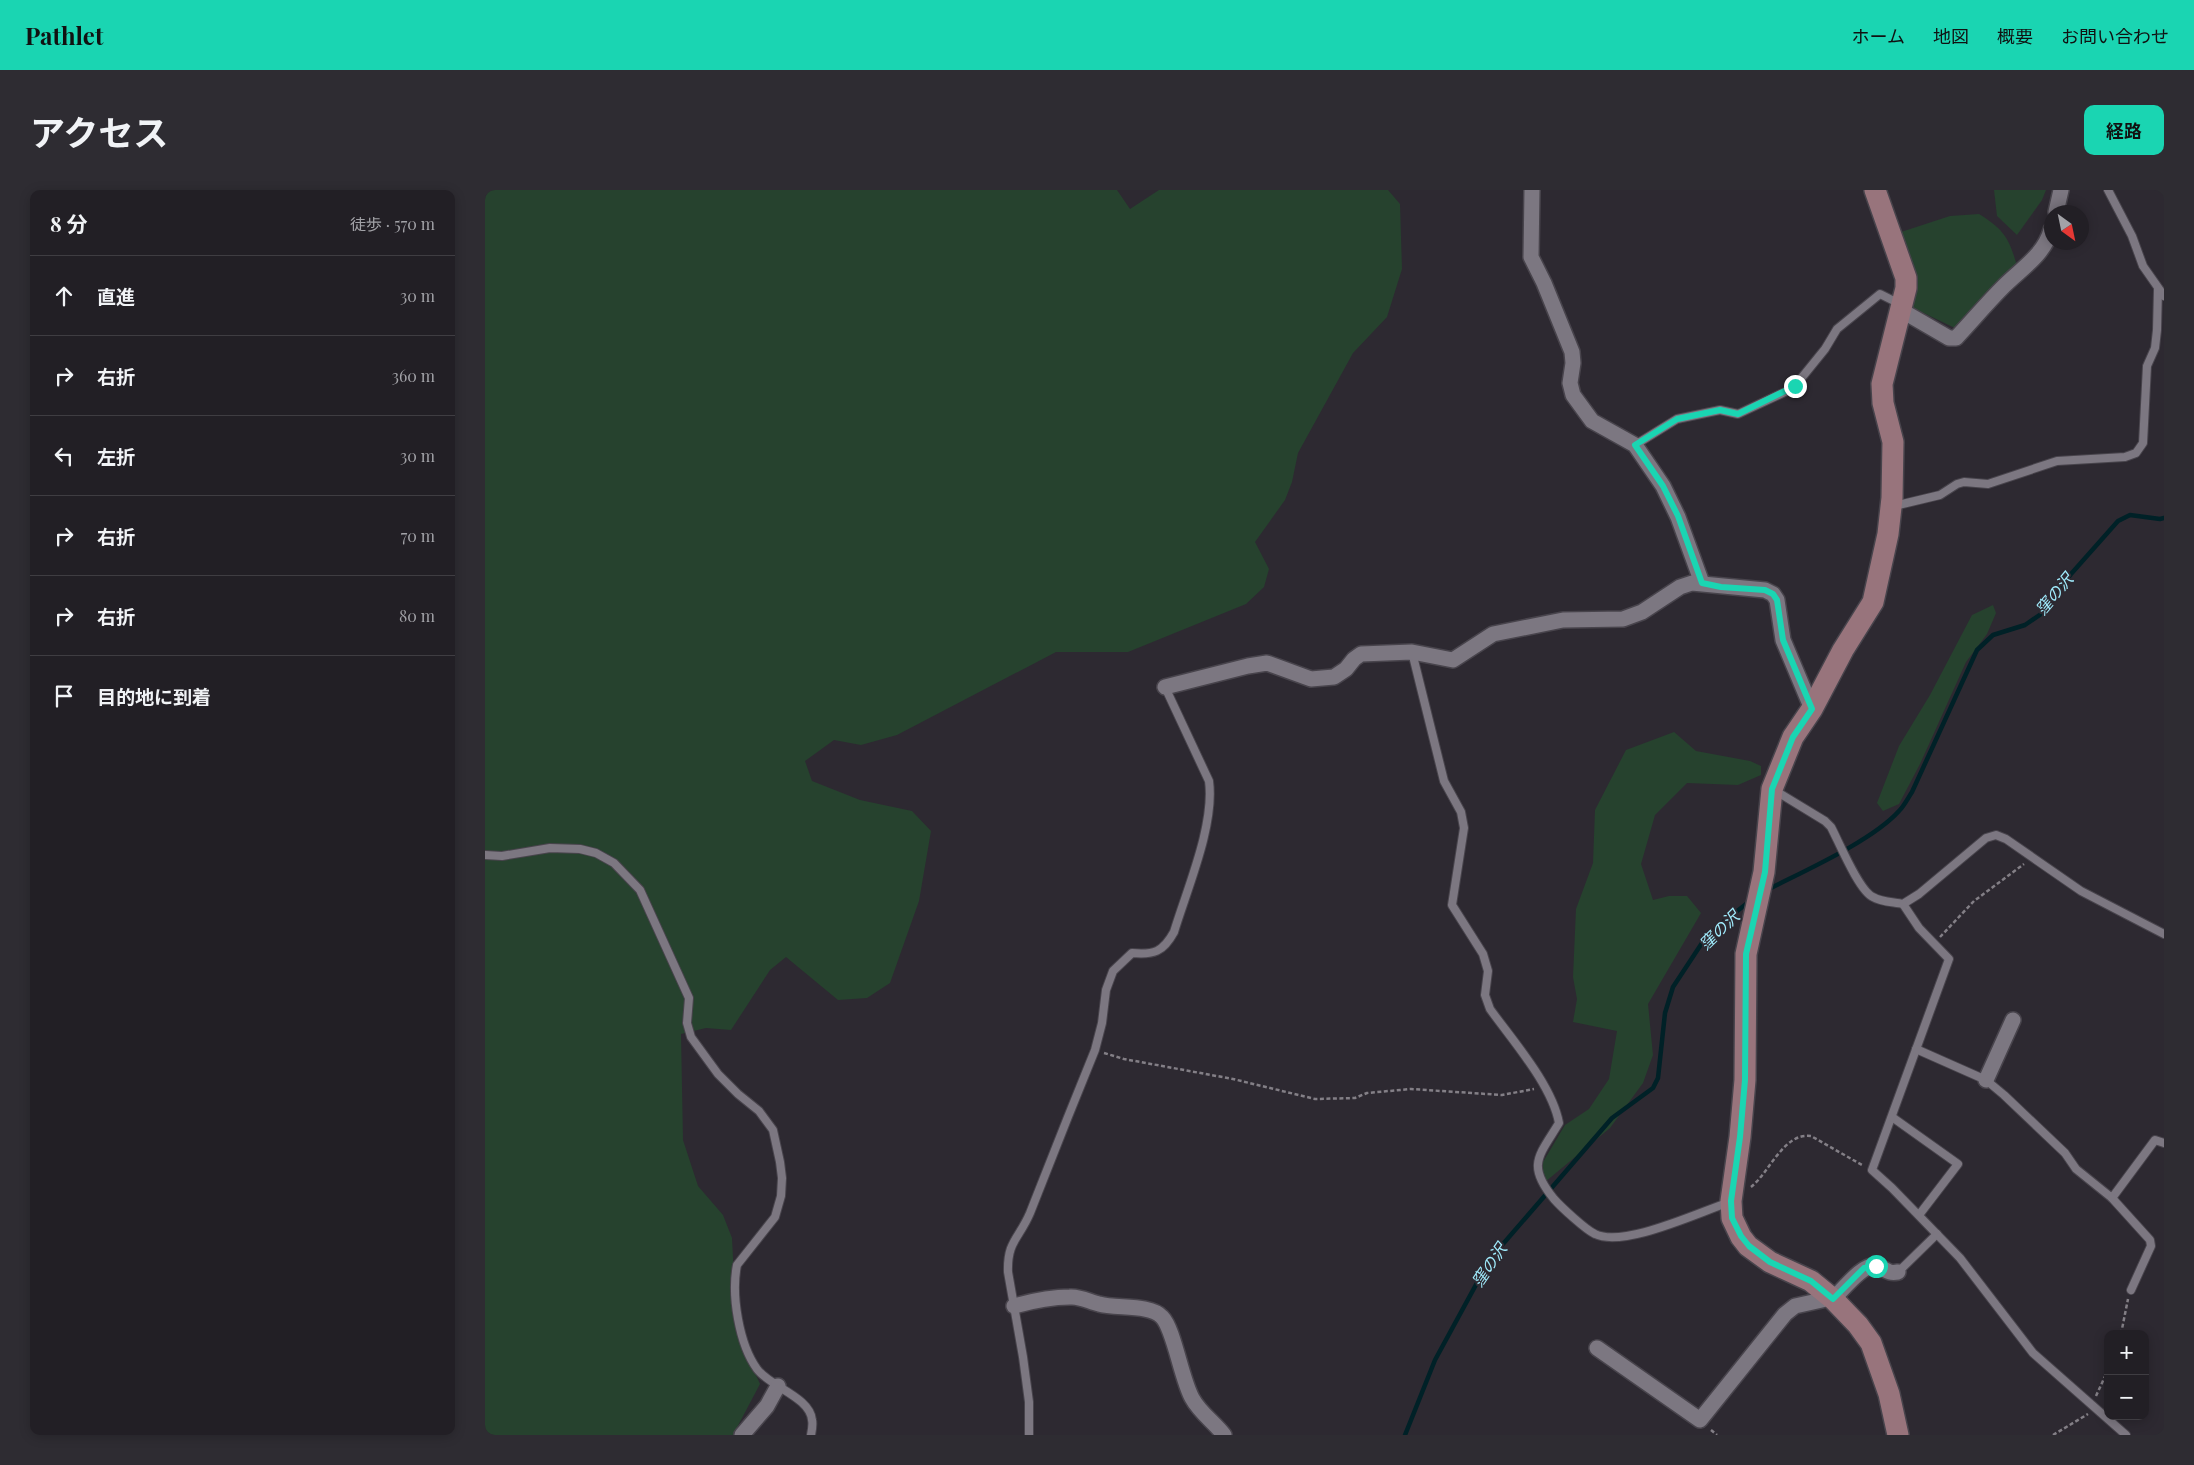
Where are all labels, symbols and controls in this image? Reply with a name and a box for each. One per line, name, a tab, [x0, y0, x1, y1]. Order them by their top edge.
text: Pathlet	[25, 19, 103, 51]
text: ホーム	[1852, 24, 1905, 48]
text: 地図	[1933, 24, 1969, 48]
text: 概要	[1997, 24, 2033, 48]
text: お問い合わせ	[2061, 24, 2169, 48]
button: 経路	[2084, 105, 2164, 155]
text: アクセス	[30, 108, 168, 155]
north arrow	[2044, 205, 2089, 250]
text: 8 分	[50, 209, 88, 237]
text: 徒歩 · 570 m	[350, 213, 435, 234]
icon: ahead	[50, 282, 78, 310]
text: 直進	[97, 283, 135, 309]
text: 30 m	[400, 285, 435, 306]
icon: right	[50, 362, 78, 390]
text: 右折	[97, 363, 135, 389]
text: 360 m	[392, 365, 435, 386]
route end	[1784, 375, 1807, 398]
icon: left	[50, 442, 78, 470]
text: 左折	[97, 443, 135, 469]
text: 30 m	[400, 445, 435, 466]
icon: right	[50, 522, 78, 550]
text: 右折	[97, 523, 135, 549]
text: 70 m	[401, 525, 435, 546]
water label: 窪の沢	[2030, 567, 2078, 619]
icon: right	[50, 602, 78, 630]
text: 右折	[97, 603, 135, 629]
text: 80 m	[399, 605, 435, 626]
icon: arrive	[50, 682, 78, 710]
text: 目的地に到着	[97, 683, 211, 709]
water label: 窪の沢	[1694, 904, 1745, 954]
water label: 窪の沢	[1466, 1237, 1512, 1290]
route start	[1865, 1255, 1888, 1278]
map controls	[2104, 1330, 2149, 1420]
button: +	[2104, 1330, 2149, 1375]
button: −	[2104, 1375, 2149, 1420]

